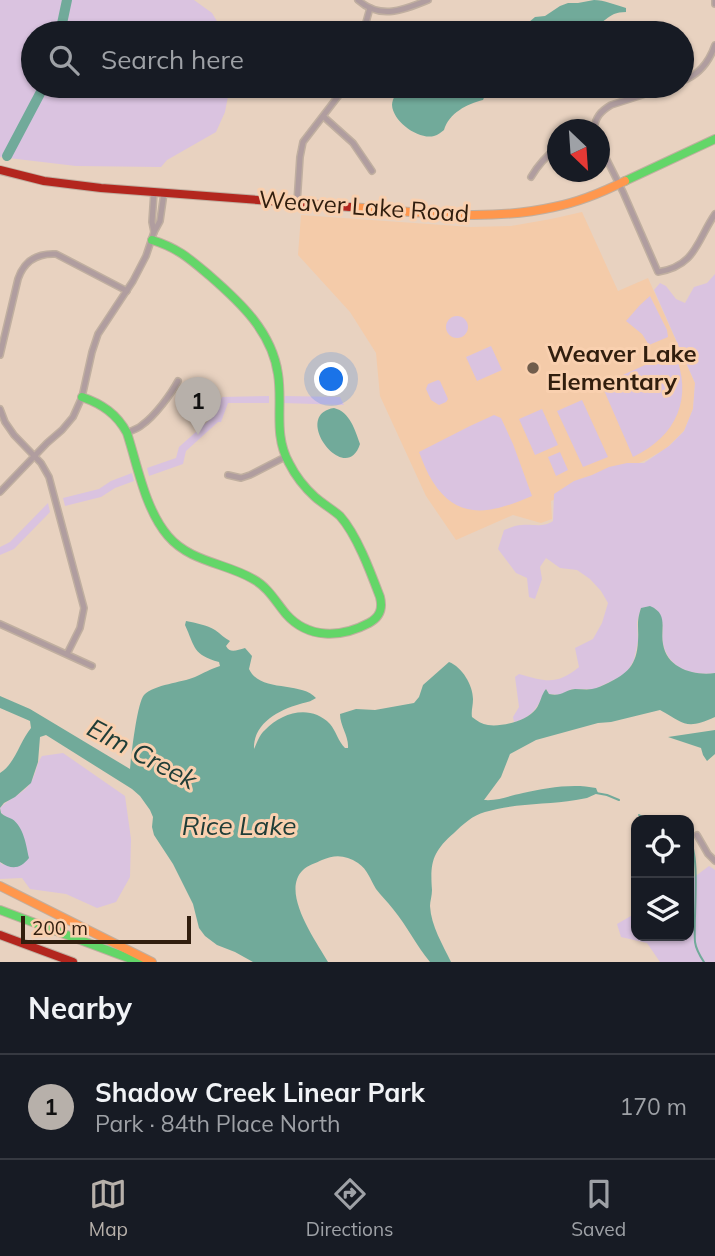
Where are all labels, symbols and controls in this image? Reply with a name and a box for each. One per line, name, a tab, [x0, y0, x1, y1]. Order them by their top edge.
search box	[21, 21, 694, 98]
icon: search	[45, 41, 83, 79]
text: Search here	[101, 43, 244, 76]
north arrow	[547, 119, 610, 182]
street label: Weaver Lake Road	[258, 184, 470, 228]
place label: Weaver Lake Elementary	[547, 338, 697, 396]
marker: Weaver Lake Elementary	[525, 360, 541, 376]
your location	[314, 362, 348, 396]
pin: 1	[175, 377, 221, 435]
water label: Elm Creek	[82, 711, 203, 797]
water label: Rice Lake	[182, 809, 296, 842]
map controls	[631, 815, 694, 941]
button: locate	[631, 815, 694, 878]
button: layers	[631, 878, 694, 941]
scale bar	[21, 913, 191, 945]
text: 200 m	[32, 916, 88, 940]
text: Nearby	[28, 989, 132, 1027]
text: Shadow Creek Linear Park	[95, 1076, 425, 1109]
text: 1	[44, 1092, 58, 1121]
text: 170 m	[619, 1092, 687, 1121]
text: Park · 84th Place North	[95, 1109, 341, 1138]
tab: Map	[89, 1175, 128, 1241]
tab: Directions	[306, 1175, 394, 1241]
tab: Saved	[571, 1175, 626, 1241]

